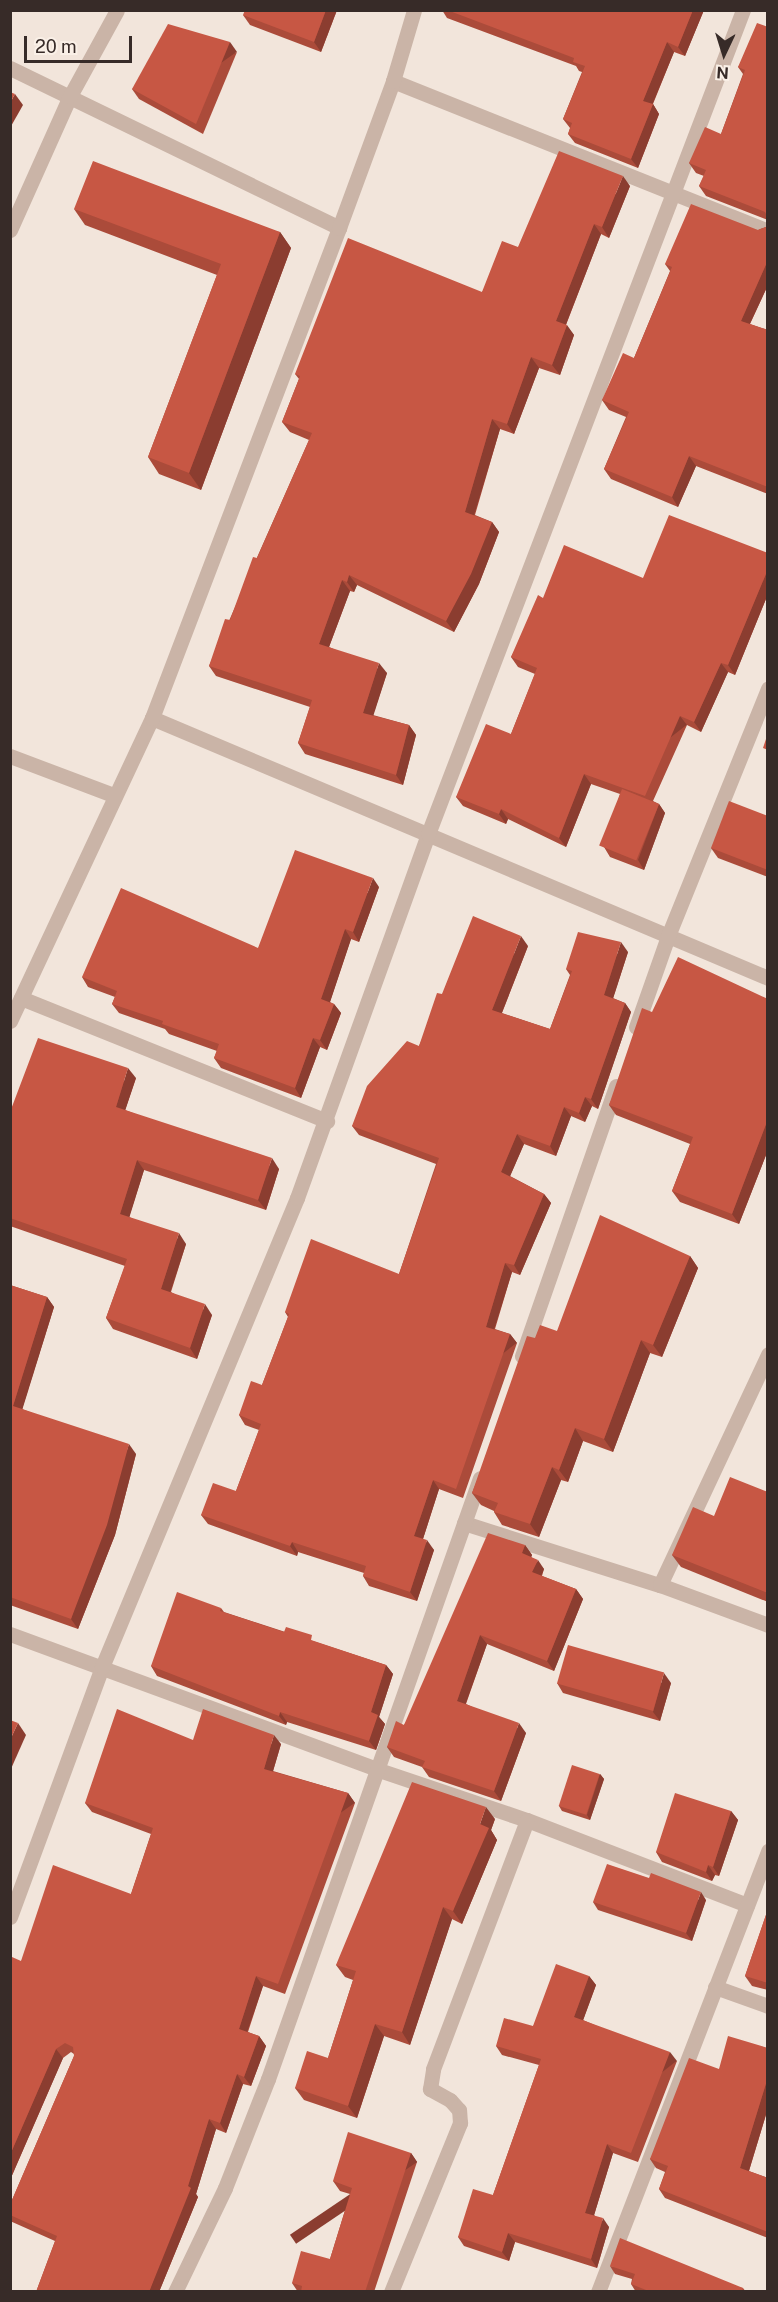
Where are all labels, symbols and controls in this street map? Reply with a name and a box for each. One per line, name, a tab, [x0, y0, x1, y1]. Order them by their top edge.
scale bar	[27, 24, 135, 62]
north arrow	[694, 24, 754, 84]
text: 20 m	[35, 36, 77, 57]
text: N	[716, 63, 730, 82]

